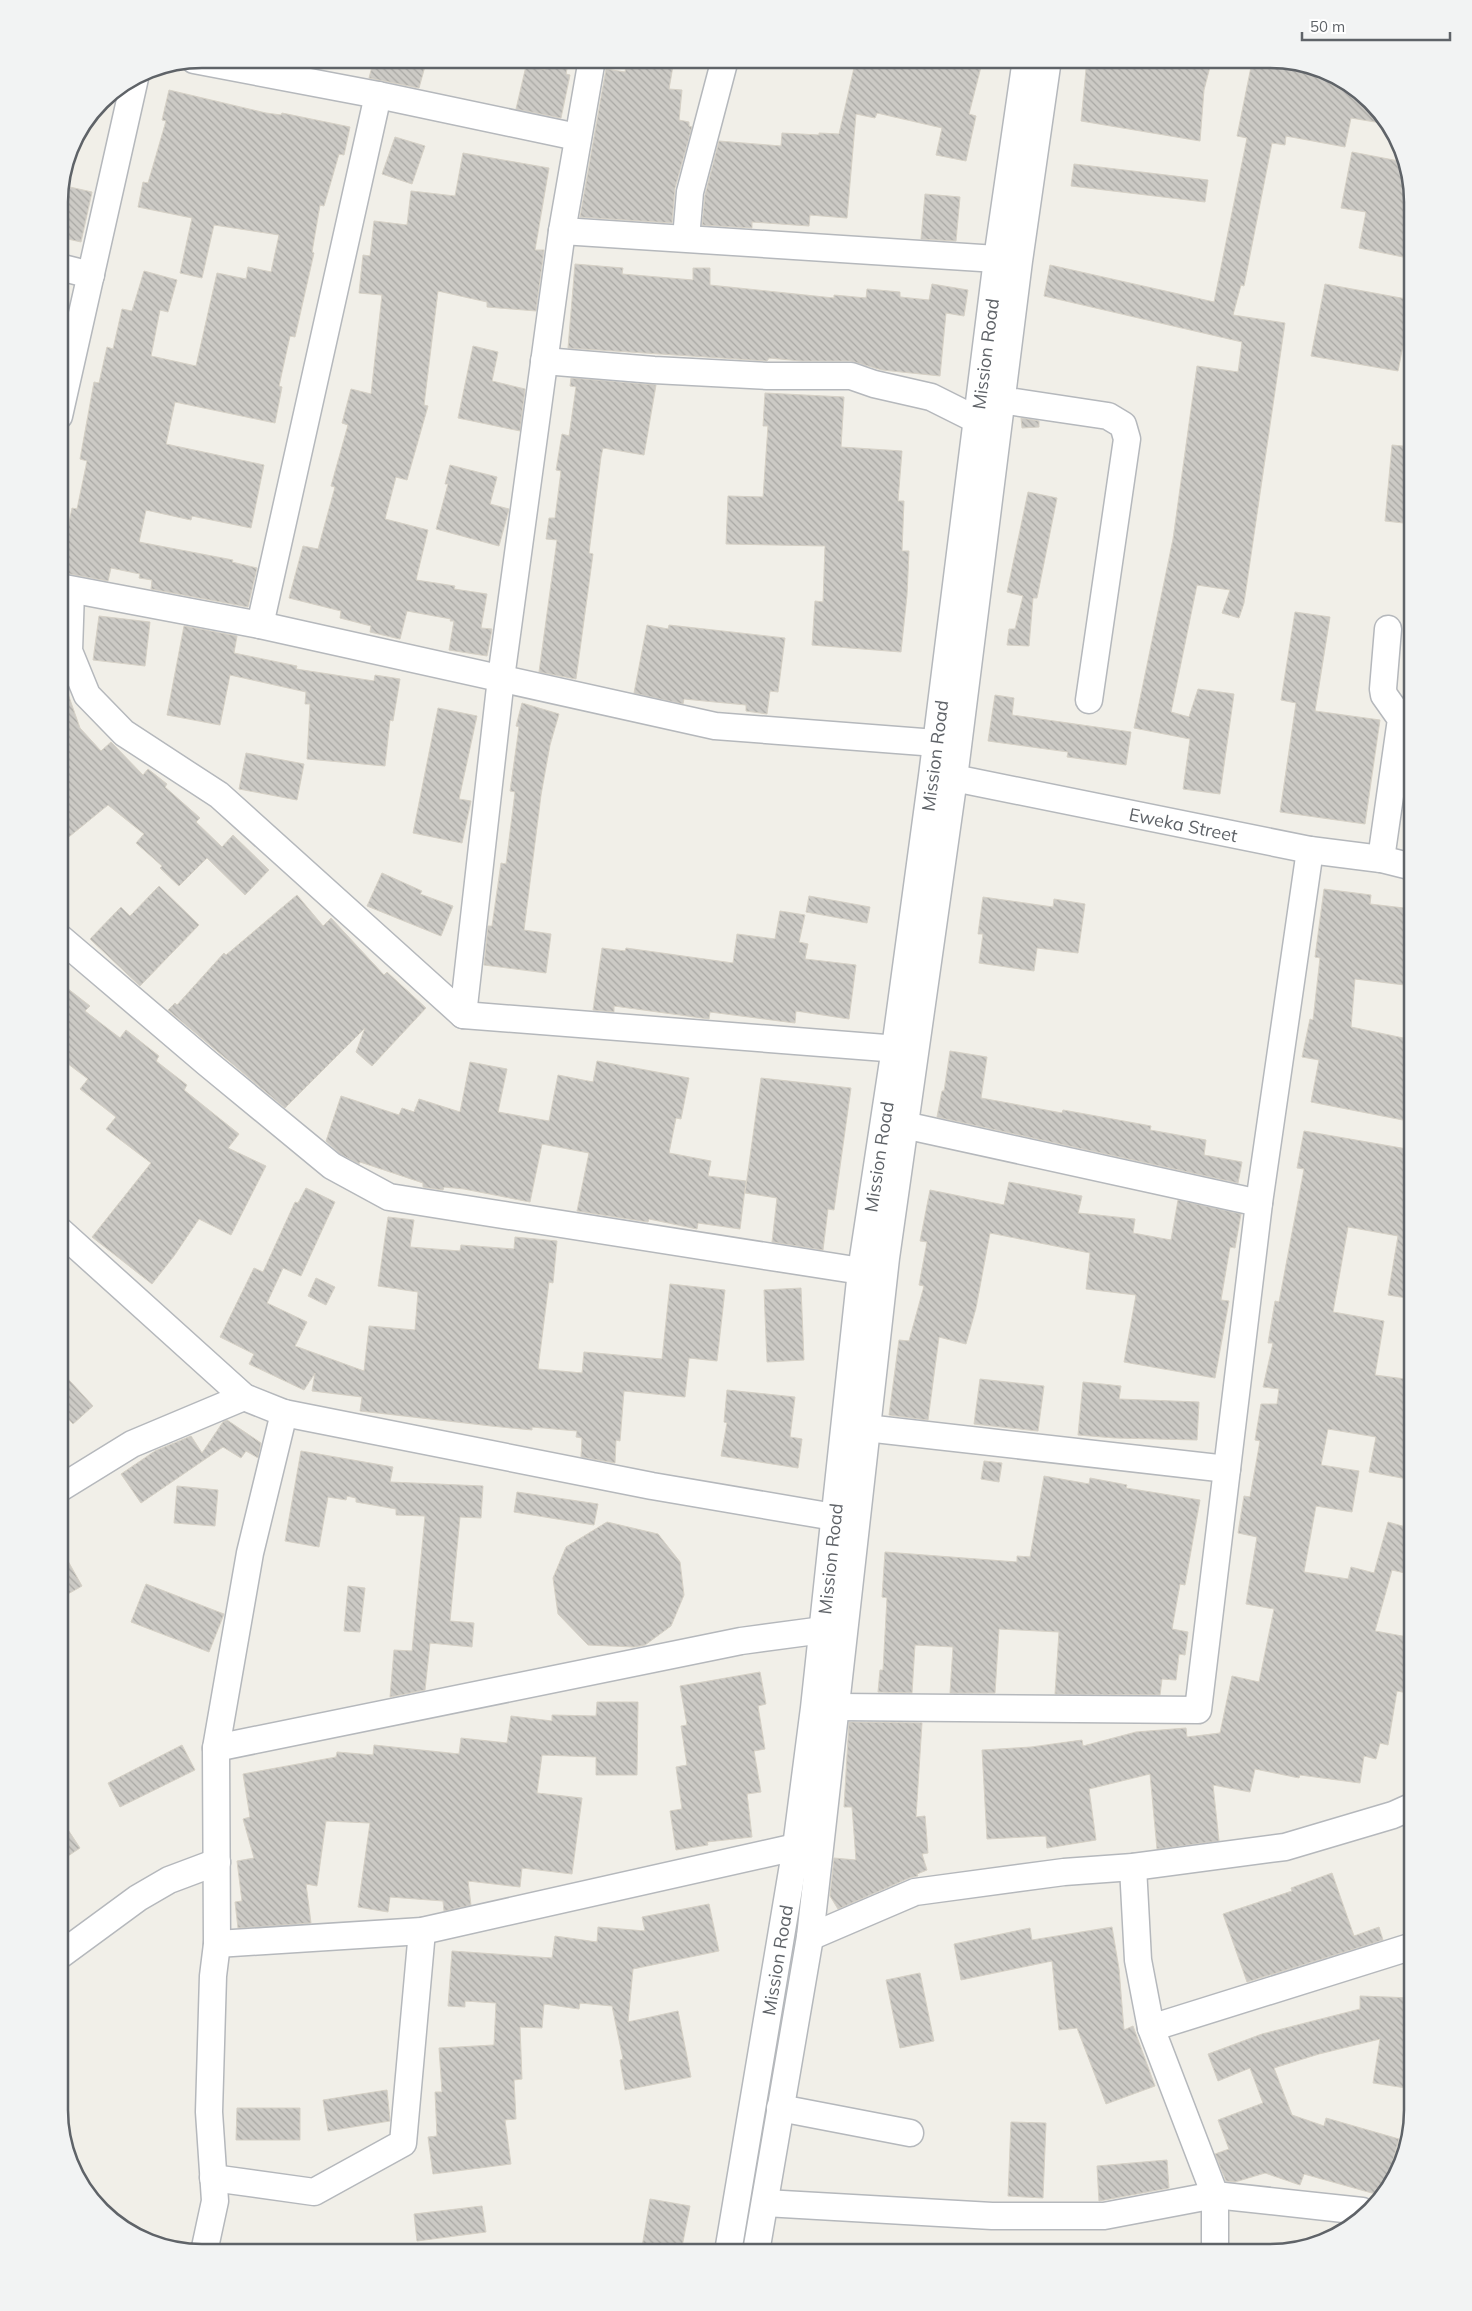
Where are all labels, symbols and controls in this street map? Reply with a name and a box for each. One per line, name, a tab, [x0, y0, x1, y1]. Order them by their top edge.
scale bar	[1302, 10, 1450, 42]
text: 50 m	[1310, 17, 1345, 36]
street label: Mission Road	[967, 297, 1003, 411]
street label: Mission Road	[916, 699, 953, 812]
street label: Eweka Street	[1127, 802, 1240, 847]
street label: Mission Road	[859, 1100, 898, 1214]
street label: Mission Road	[813, 1502, 847, 1615]
street label: Mission Road	[756, 1903, 798, 2017]

